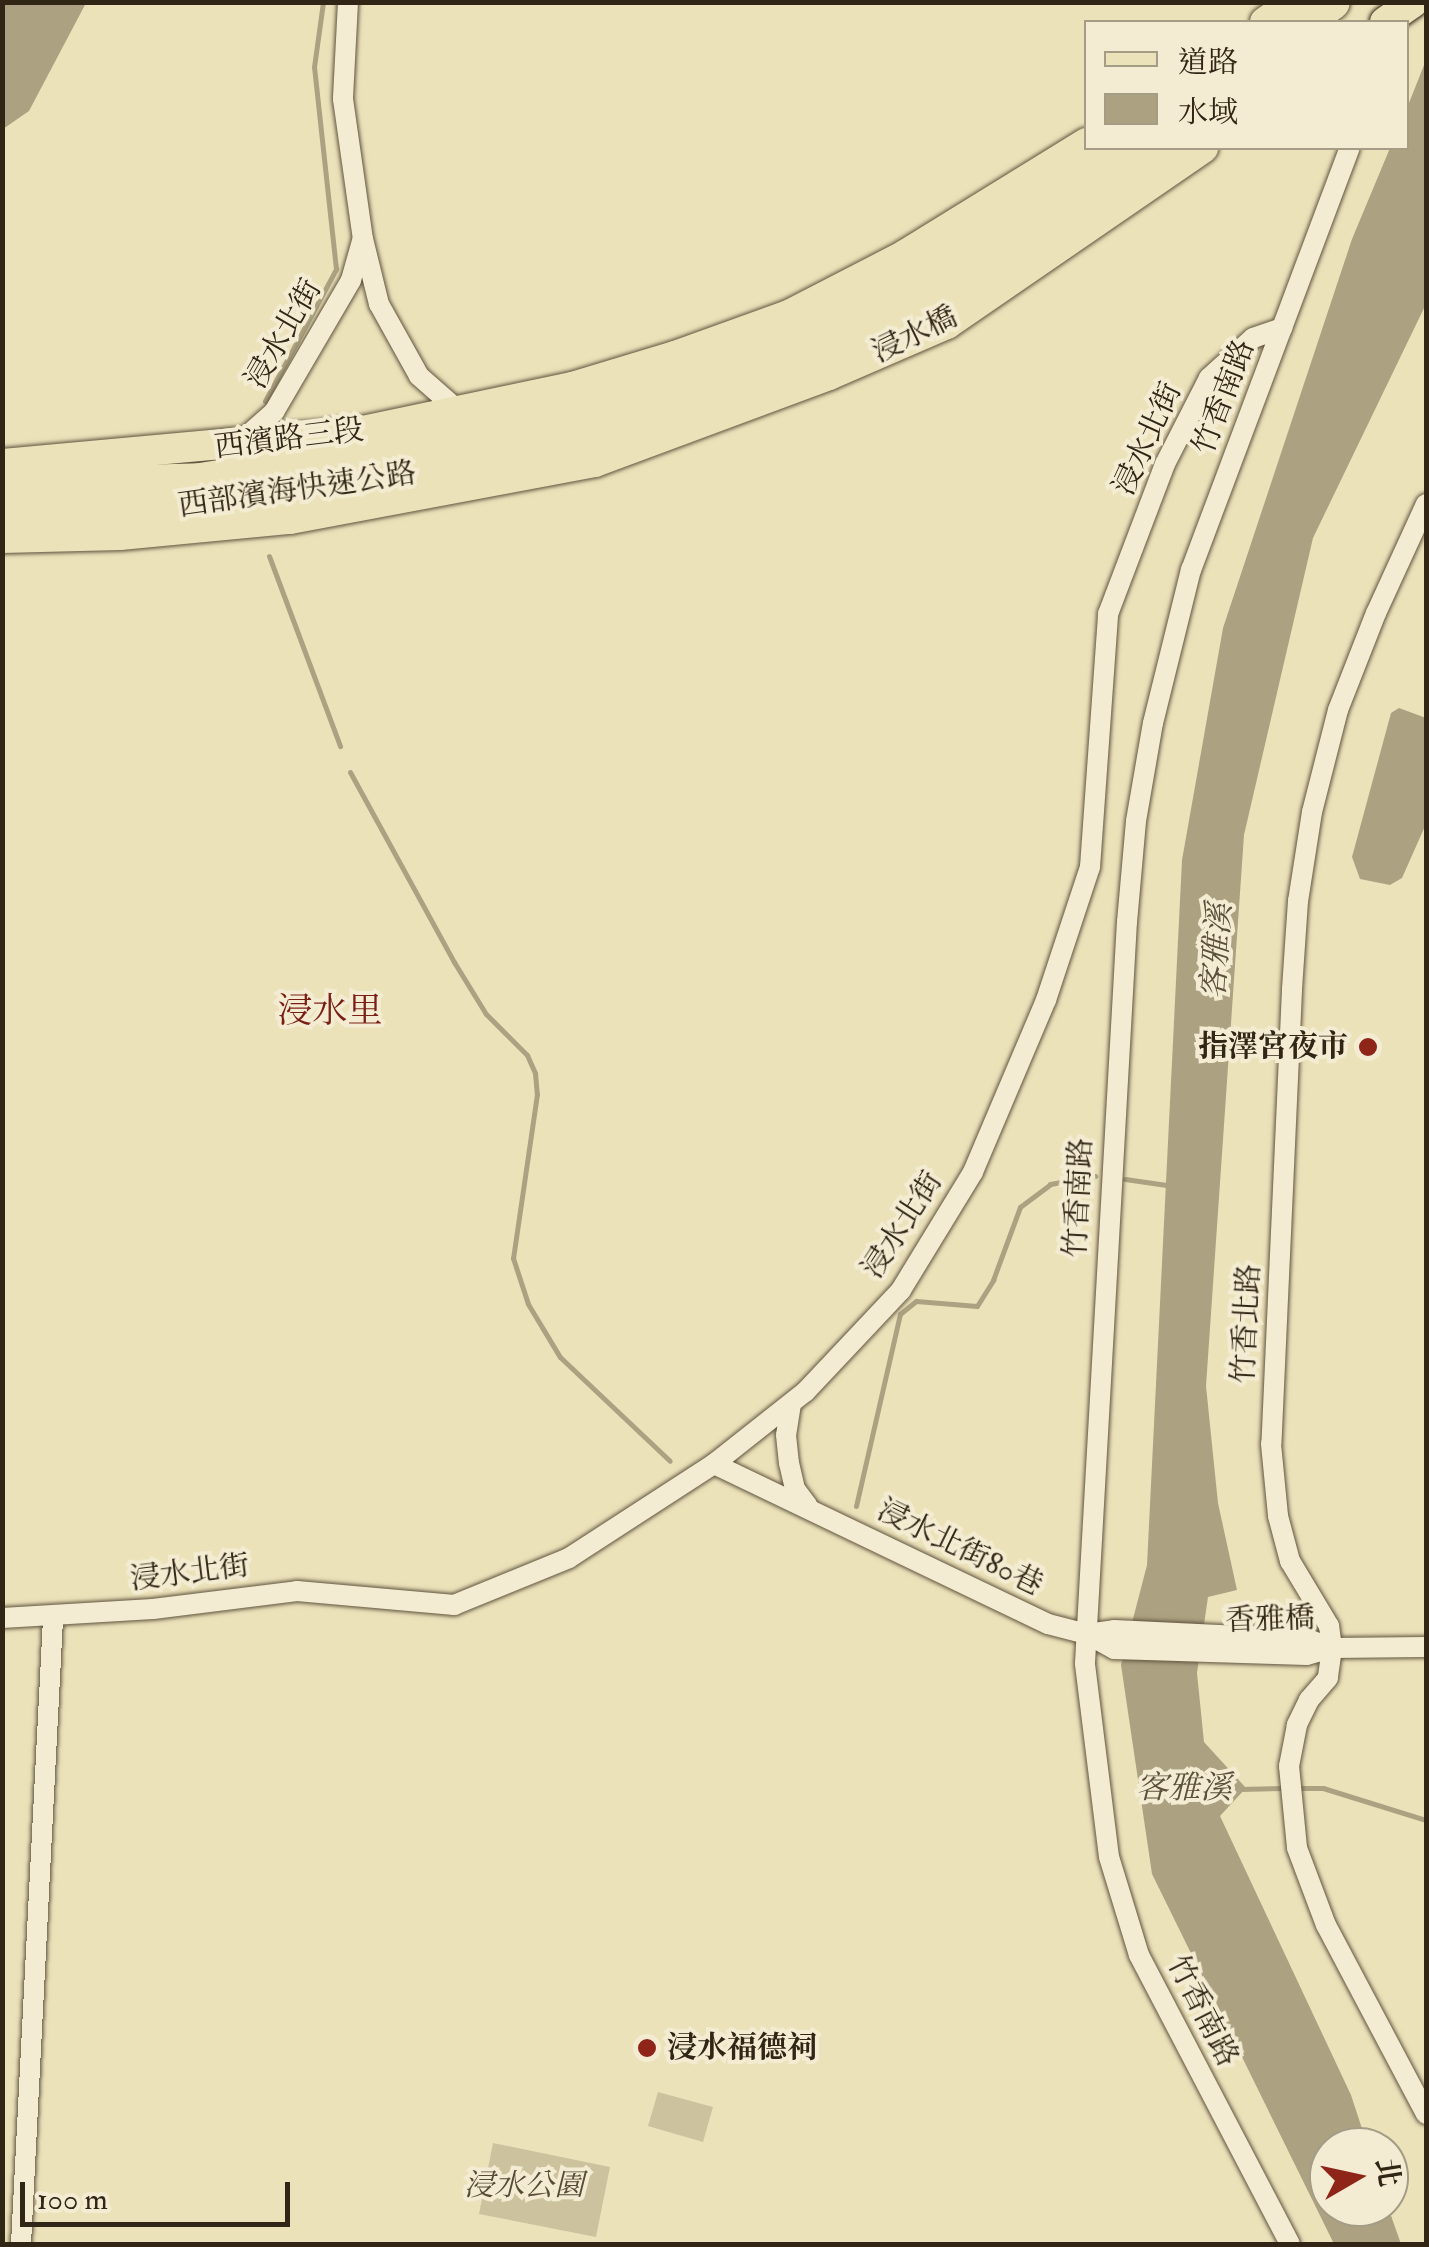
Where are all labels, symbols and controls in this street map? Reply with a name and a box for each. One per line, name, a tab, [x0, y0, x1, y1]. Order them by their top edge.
legend	[1084, 20, 1409, 150]
text: 道路	[1178, 44, 1238, 81]
text: 水域	[1178, 94, 1238, 131]
street label: 浸水北街	[238, 273, 330, 395]
street label: 浸水橋	[867, 299, 963, 371]
street label: 竹香南路	[1186, 335, 1262, 459]
street label: 浸水北街	[1106, 377, 1190, 501]
street label: 西濱路三段	[212, 412, 366, 466]
street label: 西部濱海快速公路	[176, 455, 418, 525]
water label: 客雅溪	[1194, 902, 1240, 1000]
district label: 浸水里	[278, 990, 382, 1032]
place label: 指澤宮夜市	[1198, 1029, 1348, 1065]
marker: 指澤宮夜市	[1357, 1036, 1379, 1058]
street label: 竹香南路	[1058, 1137, 1100, 1259]
street label: 浸水北街	[855, 1165, 951, 1285]
street label: 竹香北路	[1226, 1263, 1268, 1385]
street label: 浸水北街80巷	[871, 1492, 1049, 1604]
street label: 浸水北街	[128, 1548, 252, 1598]
street label: 香雅橋	[1224, 1600, 1316, 1640]
water label: 客雅溪	[1136, 1769, 1232, 1807]
street label: 竹香南路	[1159, 1949, 1245, 2073]
place label: 浸水福德祠	[667, 2030, 817, 2066]
marker: 浸水福德祠	[636, 2037, 658, 2059]
north arrow	[1309, 2127, 1409, 2227]
text: 北	[1368, 2156, 1407, 2189]
scale bar	[25, 2162, 295, 2224]
park label: 浸水公園	[464, 2168, 584, 2204]
text: 100 m	[37, 2181, 108, 2218]

